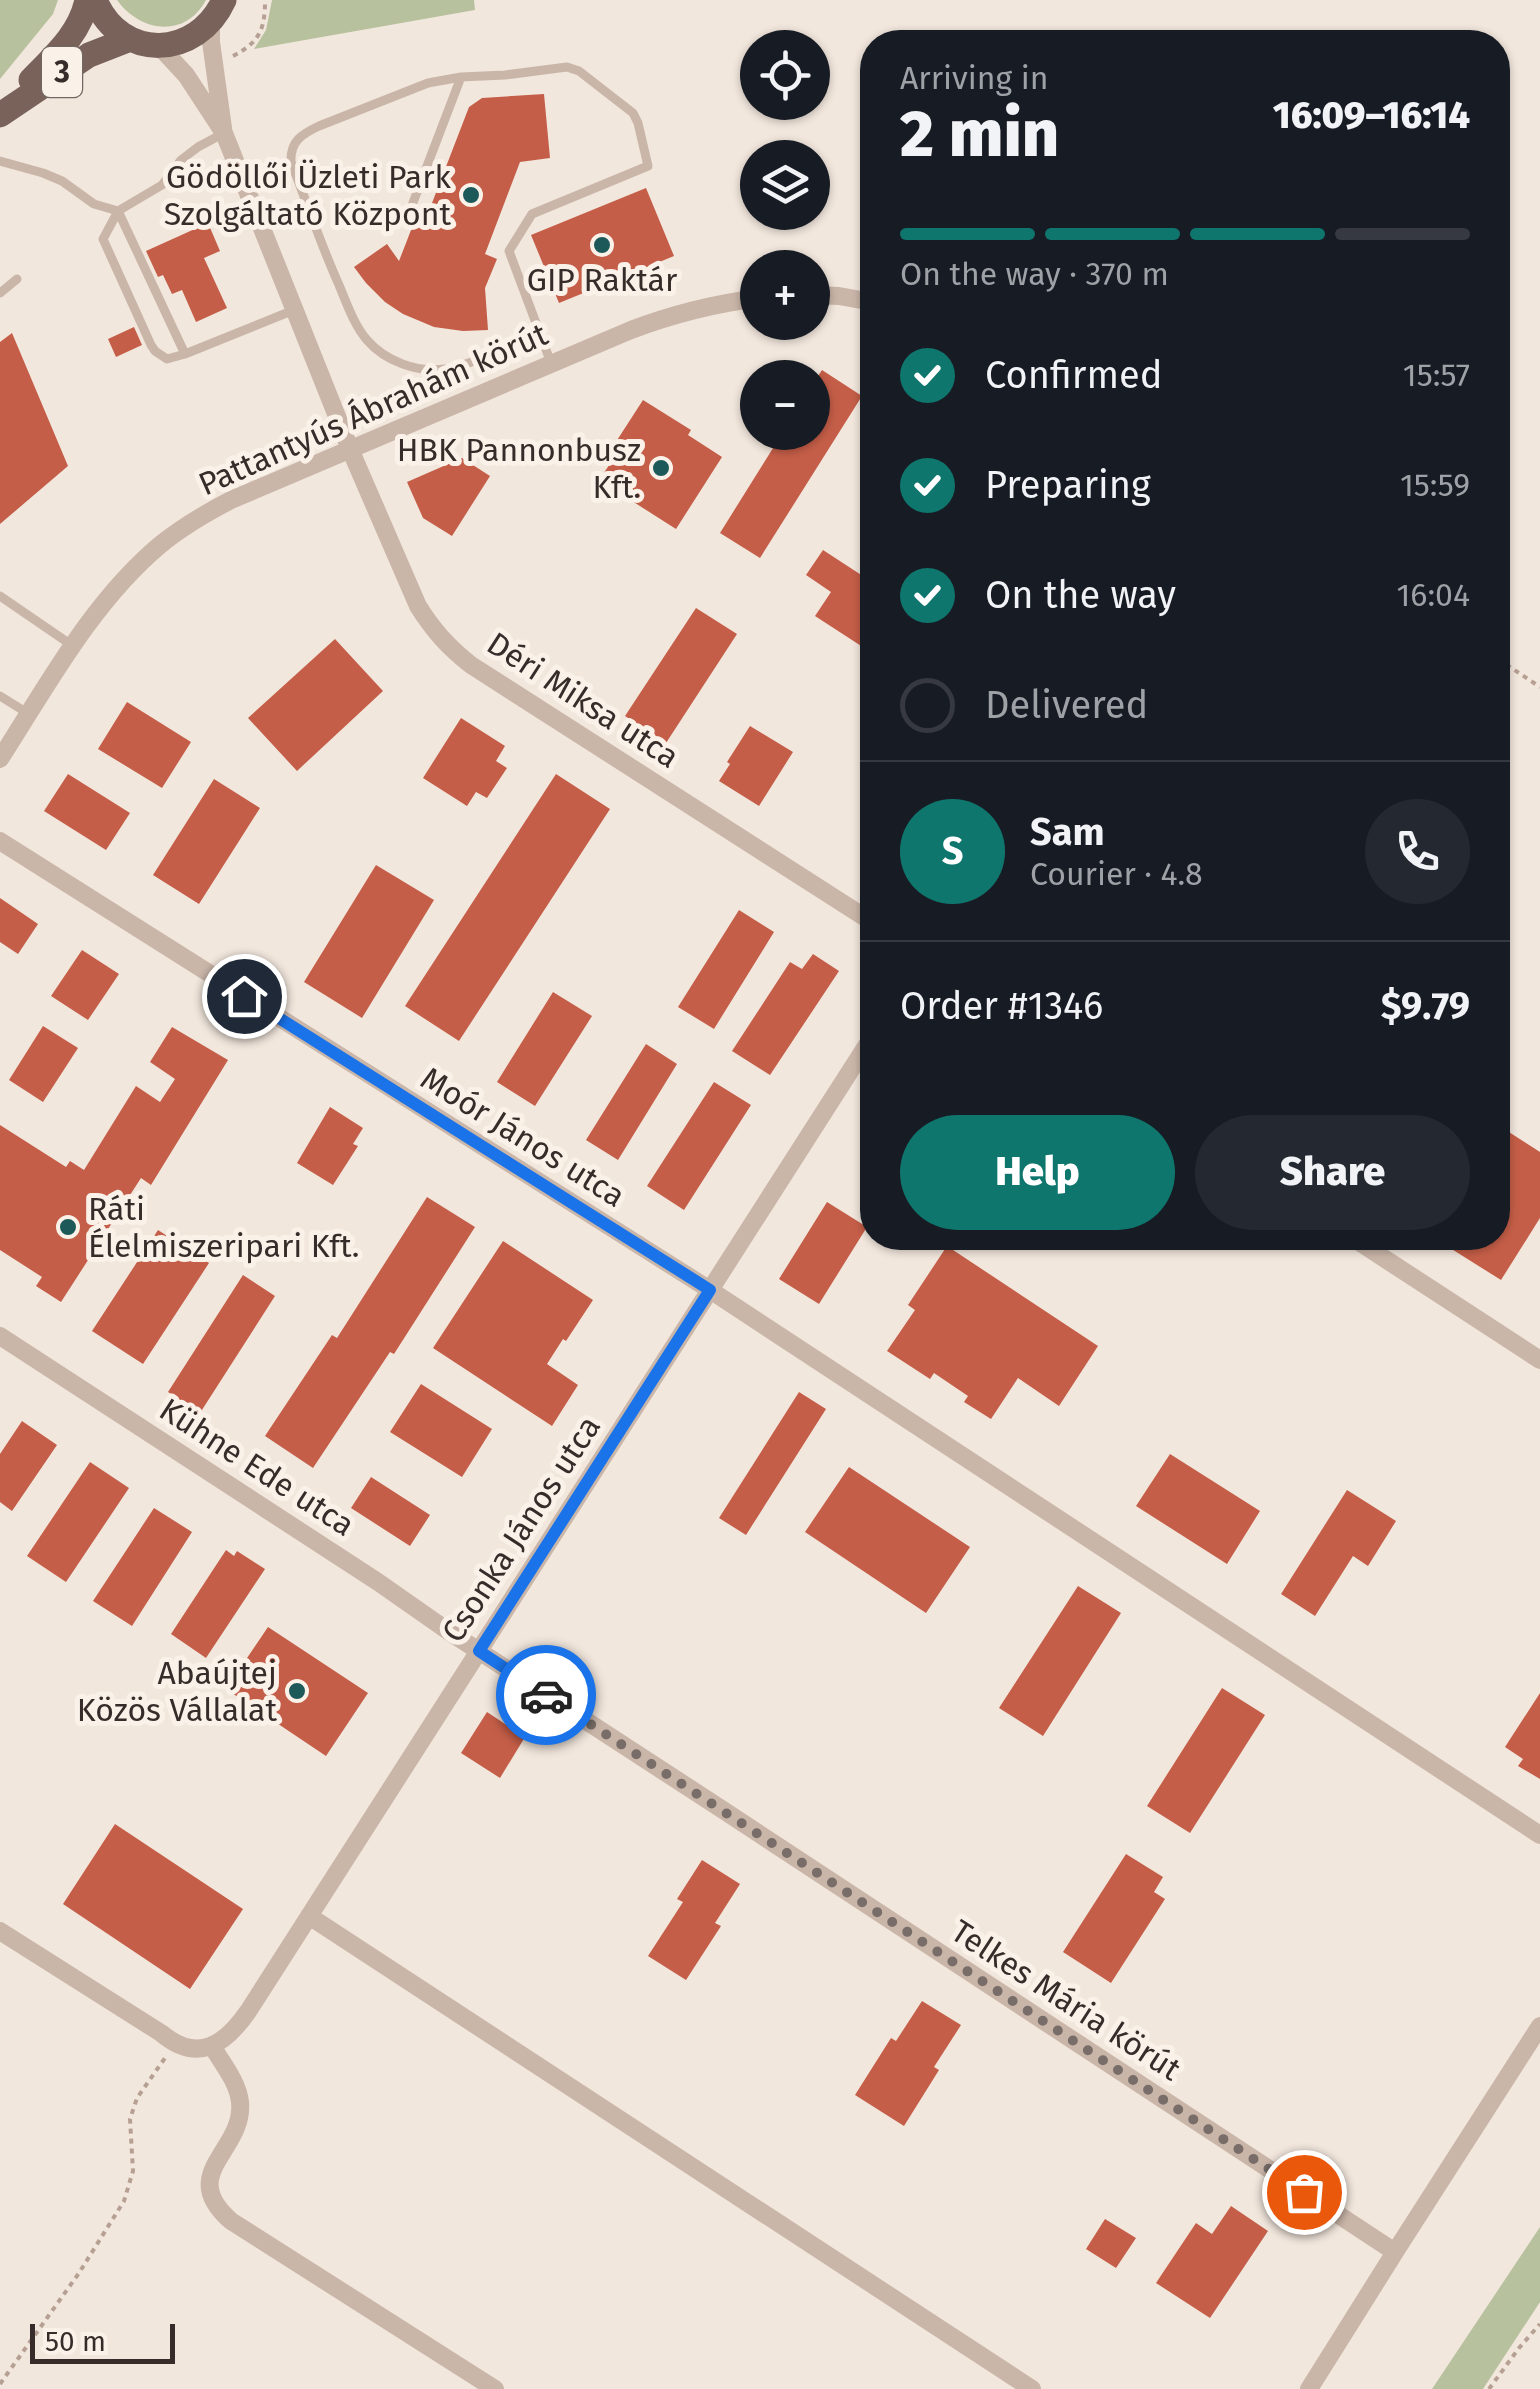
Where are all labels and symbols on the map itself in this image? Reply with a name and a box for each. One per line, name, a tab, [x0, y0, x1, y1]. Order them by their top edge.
road number: 3	[42, 47, 82, 97]
place label: Gödöllői Üzleti Park Szolgáltató Központ	[164, 158, 452, 233]
marker: Gödöllői Üzleti Park Szolgáltató Központ	[460, 184, 482, 206]
marker: GIP Raktár	[591, 234, 613, 256]
place label: GIP Raktár	[527, 261, 678, 299]
street label: Pattantyús Ábrahám körút	[193, 315, 554, 503]
place label: HBK Pannonbusz Kft.	[397, 431, 641, 506]
marker: HBK Pannonbusz Kft.	[650, 457, 672, 479]
street label: Déri Miksa utca	[480, 624, 686, 776]
pin	[202, 954, 287, 1039]
street label: Moór János utca	[414, 1059, 632, 1215]
place label: Ráti Élelmiszeripari Kft.	[88, 1190, 359, 1265]
marker: Ráti Élelmiszeripari Kft.	[57, 1216, 79, 1238]
street label: Kühne Ede utca	[153, 1390, 361, 1544]
street label: Csonka János utca	[434, 1409, 608, 1649]
courier	[496, 1645, 596, 1745]
place label: Abaújtej Közös Vállalat	[77, 1654, 277, 1729]
marker: Abaújtej Közös Vállalat	[286, 1680, 308, 1702]
street label: Telkes Mária körút	[944, 1912, 1188, 2088]
pin	[1262, 2150, 1347, 2235]
scale bar	[30, 2319, 175, 2364]

